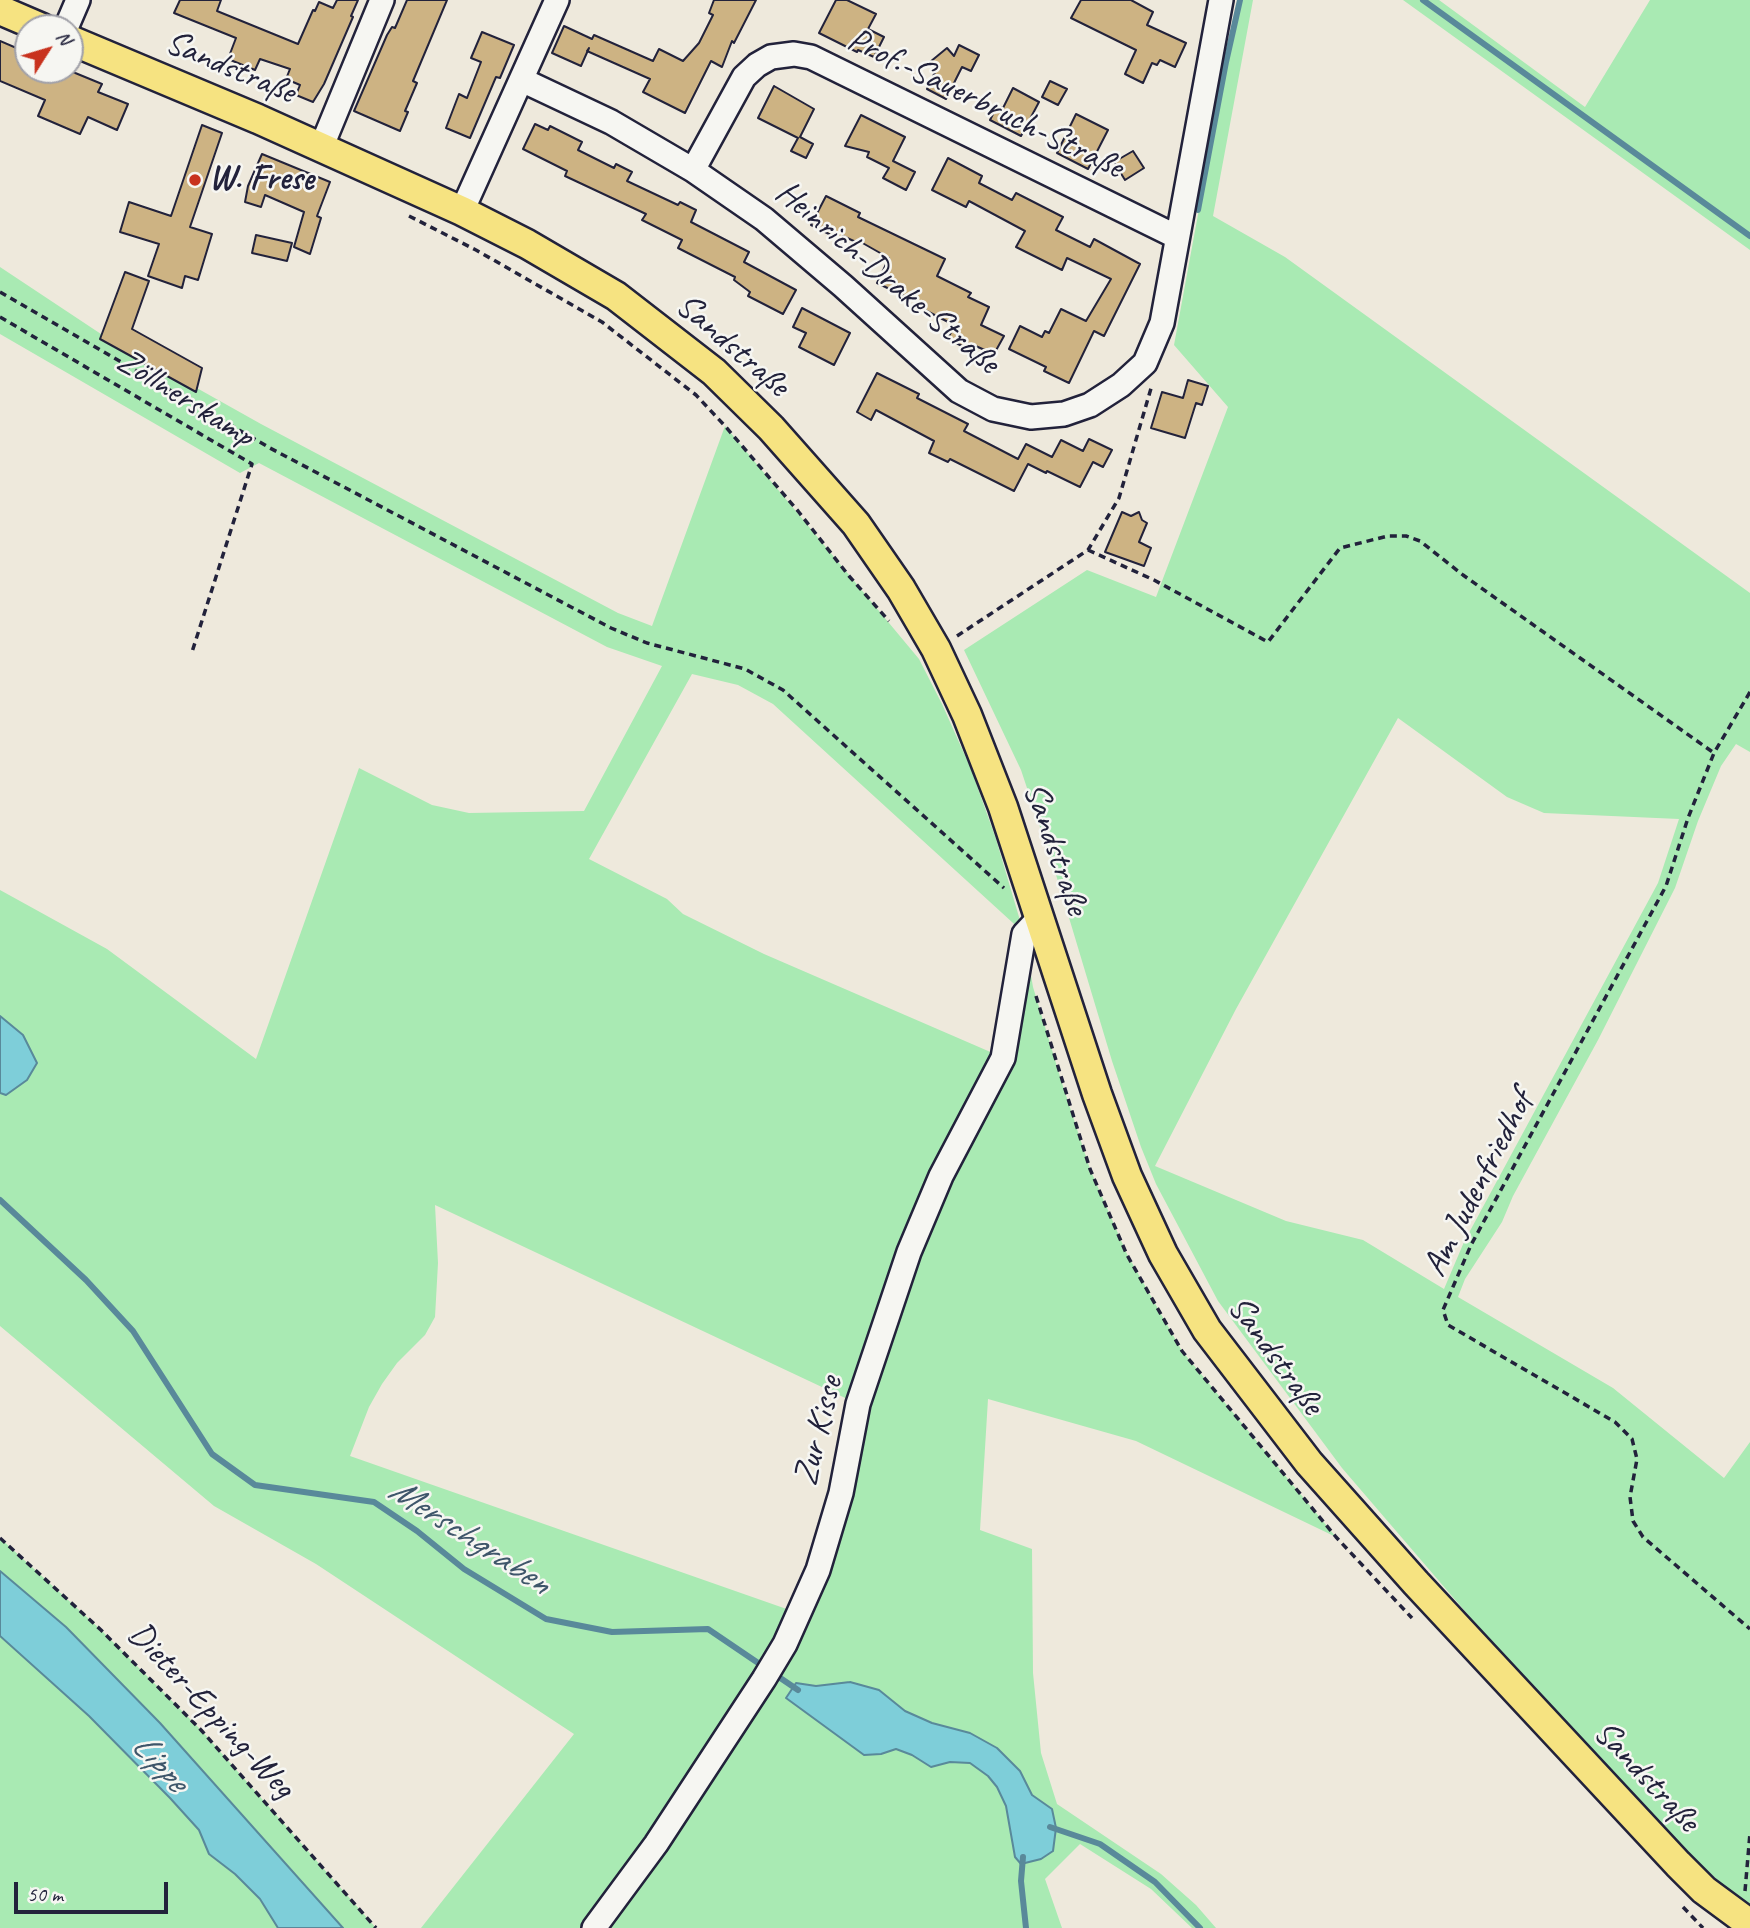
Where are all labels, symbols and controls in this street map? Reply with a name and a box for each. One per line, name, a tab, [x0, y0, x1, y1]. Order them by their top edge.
north arrow	[14, 14, 84, 84]
street label: Prof.-Sauerbruch-Straße	[840, 19, 1130, 189]
street label: Sandstraße	[159, 22, 301, 114]
text: N	[51, 26, 77, 49]
place label: W. Frese	[209, 159, 314, 201]
marker: W. Frese	[187, 172, 203, 188]
street label: Heinrich-Drake-Straße	[766, 172, 1008, 384]
street label: Sandstraße	[667, 285, 797, 407]
street label: Zöllnerskamp	[109, 340, 261, 458]
street label: Sandstraße	[1013, 777, 1097, 921]
street label: Am Judenfriedhof	[1414, 1084, 1544, 1284]
street label: Sandstraße	[1218, 1288, 1332, 1424]
street label: Zur Kisse	[785, 1372, 853, 1490]
water label: Merschgraben	[380, 1469, 558, 1605]
street label: Dieter-Epping-Weg	[119, 1614, 303, 1808]
street label: Sandstraße	[1584, 1713, 1708, 1841]
water label: Lippe	[121, 1725, 197, 1801]
scale bar	[18, 1868, 172, 1912]
text: 50 m	[27, 1881, 63, 1907]

